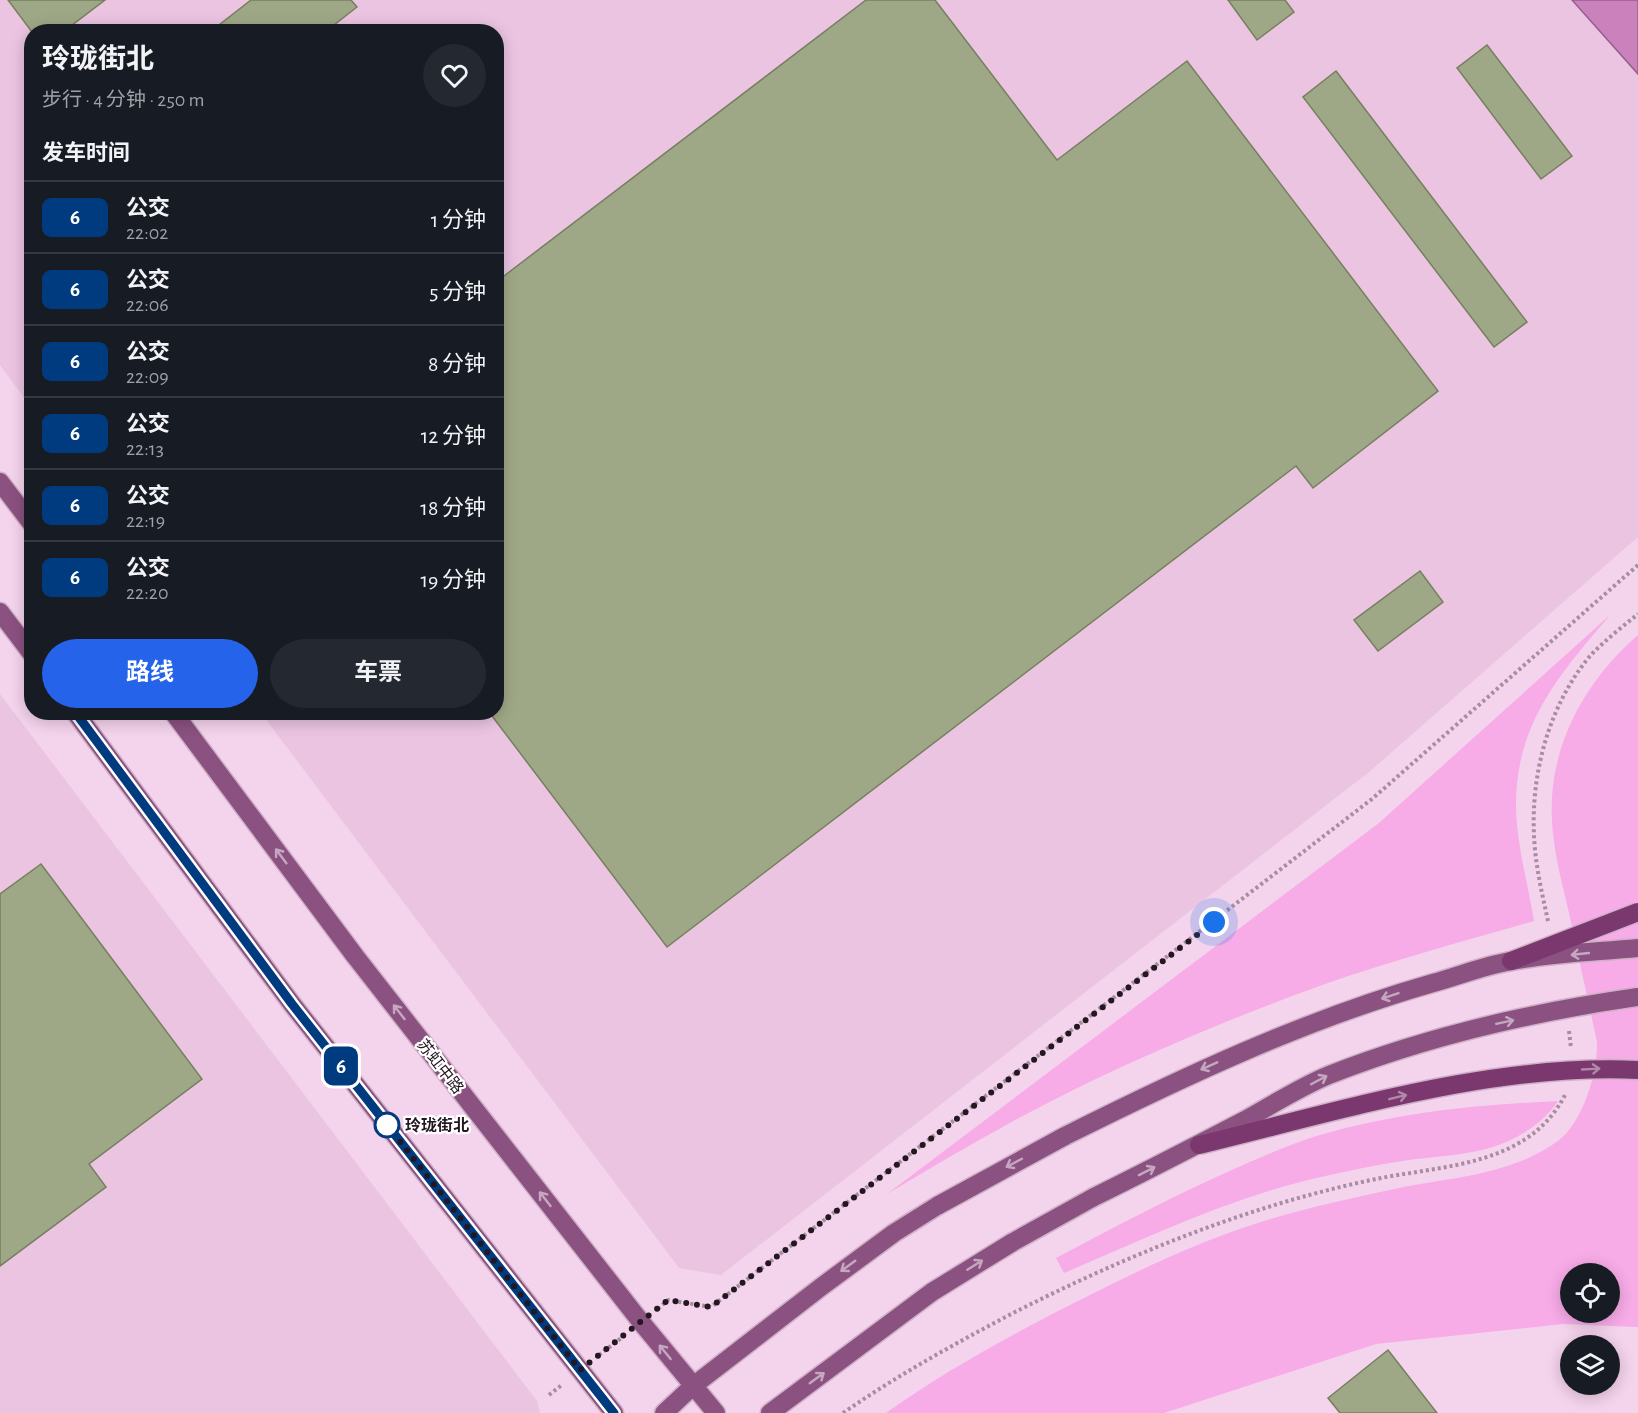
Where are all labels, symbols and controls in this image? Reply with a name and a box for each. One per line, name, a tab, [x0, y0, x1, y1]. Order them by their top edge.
button: heart	[423, 44, 486, 107]
text: 玲珑街北	[42, 46, 154, 74]
text: 步行 · 4 分钟 · 250 m	[42, 90, 205, 110]
text: 发车时间	[42, 142, 130, 164]
text: 公交	[126, 197, 170, 219]
text: 6	[70, 207, 80, 228]
text: 1 分钟	[431, 209, 486, 231]
text: 22:02	[126, 223, 168, 243]
text: 公交	[126, 269, 170, 291]
text: 6	[70, 279, 80, 300]
text: 5 分钟	[429, 281, 486, 303]
text: 22:06	[126, 295, 169, 315]
text: 公交	[126, 341, 170, 363]
text: 6	[70, 351, 80, 372]
text: 8 分钟	[428, 353, 486, 375]
text: 22:09	[126, 367, 169, 387]
text: 公交	[126, 413, 170, 435]
text: 6	[70, 423, 80, 444]
text: 12 分钟	[421, 425, 486, 447]
text: 22:13	[126, 439, 164, 459]
text: 公交	[126, 485, 170, 507]
text: 6	[70, 495, 80, 516]
text: 18 分钟	[420, 497, 486, 519]
text: 22:19	[126, 511, 165, 531]
text: 公交	[126, 557, 170, 579]
text: 6	[70, 567, 80, 588]
text: 19 分钟	[420, 569, 486, 591]
text: 22:20	[126, 583, 168, 603]
button: 路线	[42, 639, 258, 708]
button: 车票	[270, 639, 486, 708]
one-way arrow	[274, 849, 287, 865]
your location	[1199, 907, 1229, 937]
one-way arrow	[1570, 949, 1590, 960]
one-way arrow	[1381, 991, 1400, 1002]
one-way arrow	[392, 1004, 405, 1020]
one-way arrow	[1495, 1015, 1514, 1027]
street label: 苏虹中路	[414, 1036, 467, 1097]
line badge: 6	[322, 1046, 360, 1086]
text: 6	[336, 1056, 346, 1077]
one-way arrow	[1200, 1061, 1218, 1073]
one-way arrow	[1581, 1064, 1601, 1075]
one-way arrow	[1310, 1074, 1328, 1085]
one-way arrow	[1389, 1090, 1408, 1102]
marker: 玲珑街北	[374, 1112, 400, 1138]
place label: 玲珑街北	[405, 1117, 469, 1134]
one-way arrow	[1005, 1158, 1023, 1169]
one-way arrow	[1137, 1164, 1155, 1176]
one-way arrow	[538, 1191, 551, 1207]
one-way arrow	[966, 1258, 983, 1270]
one-way arrow	[841, 1260, 857, 1272]
map controls	[1560, 1263, 1620, 1395]
button: locate	[1560, 1263, 1620, 1323]
button: layers	[1560, 1335, 1620, 1395]
one-way arrow	[658, 1345, 672, 1360]
one-way arrow	[808, 1372, 824, 1385]

